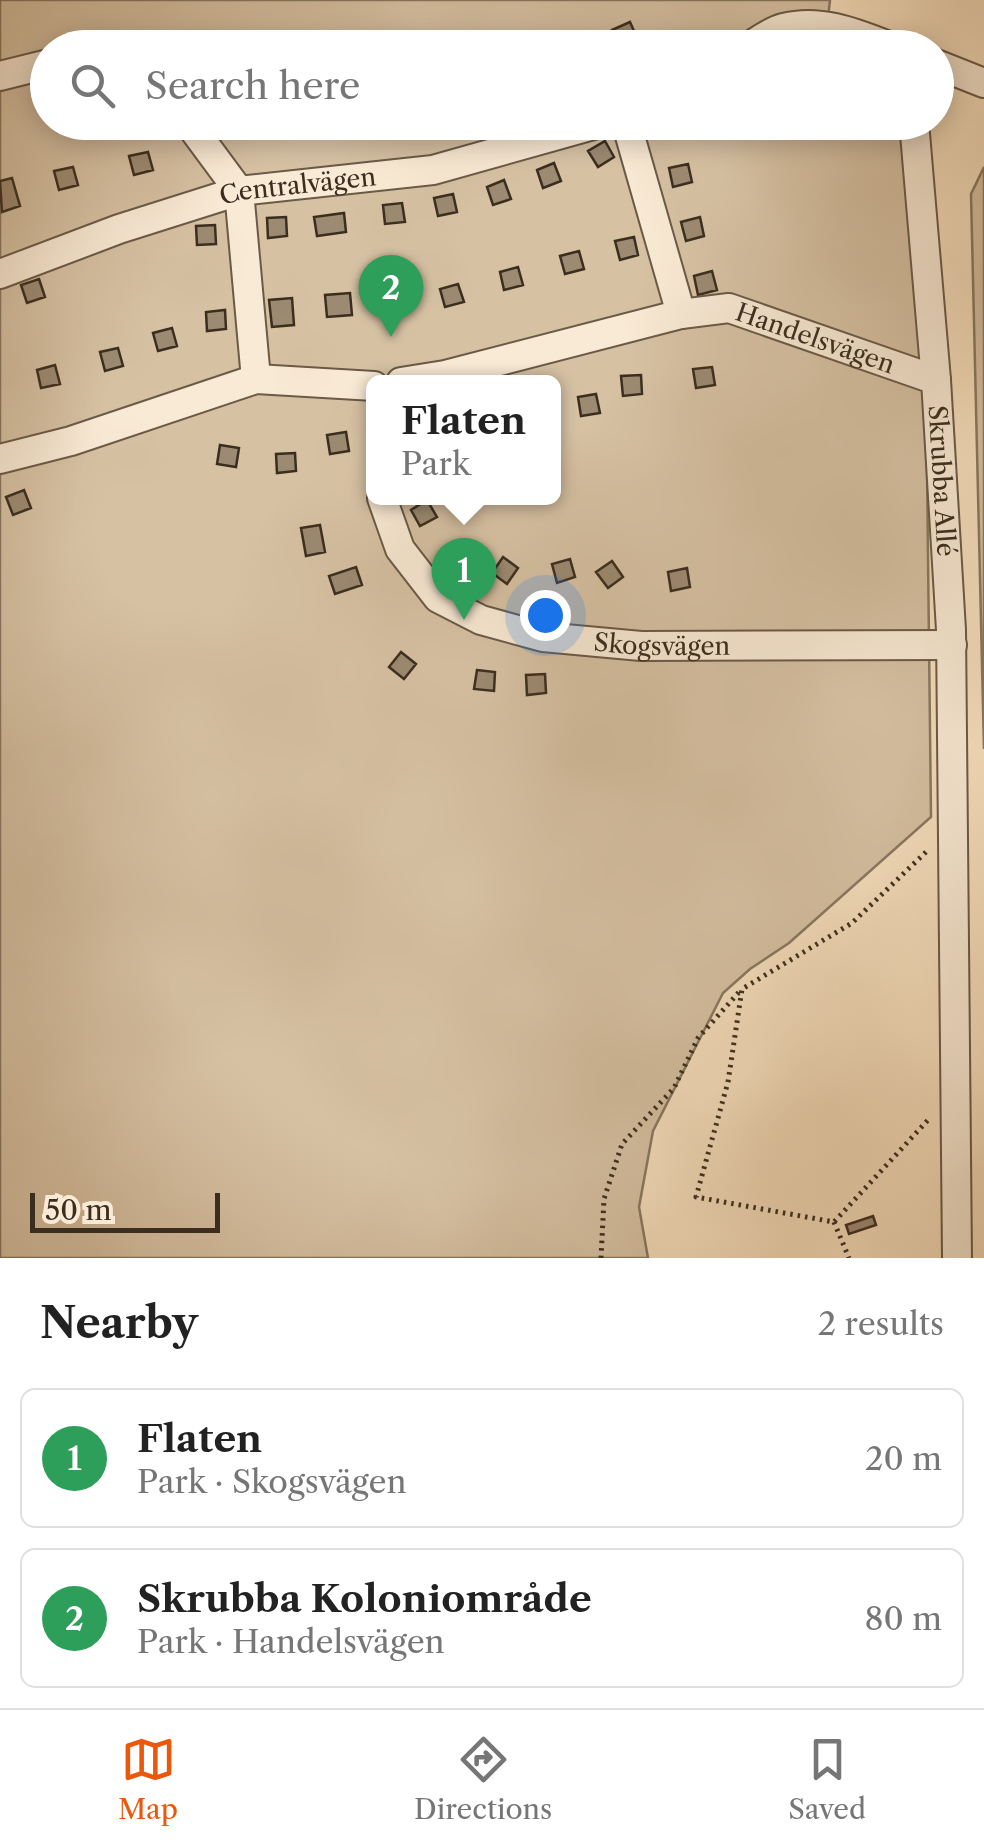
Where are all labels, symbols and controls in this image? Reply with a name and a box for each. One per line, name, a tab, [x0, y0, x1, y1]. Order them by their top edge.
search box	[30, 30, 954, 140]
icon: search	[65, 58, 120, 113]
text: Search here	[145, 62, 360, 109]
street label: Centralvägen	[216, 161, 378, 212]
pin: 2	[358, 255, 424, 337]
street label: Handelsvägen	[731, 297, 899, 381]
popup	[366, 375, 561, 505]
text: Flaten	[401, 397, 526, 444]
street label: Skrubba Allé	[922, 404, 962, 557]
text: Park	[401, 444, 470, 483]
pin: 1	[432, 538, 496, 620]
your location	[520, 590, 571, 641]
street label: Skogsvägen	[592, 627, 731, 662]
scale bar	[30, 1188, 220, 1232]
text: 50 m	[45, 1193, 112, 1227]
text: Nearby	[40, 1297, 198, 1349]
text: 2 results	[818, 1304, 944, 1343]
text: Flaten	[137, 1415, 262, 1462]
text: 1	[67, 1439, 82, 1478]
text: 20 m	[865, 1439, 942, 1478]
text: Park · Skogsvägen	[137, 1462, 407, 1501]
text: Skrubba Koloniområde	[137, 1575, 592, 1622]
text: 2	[65, 1599, 84, 1638]
text: 80 m	[864, 1599, 942, 1638]
text: Park · Handelsvägen	[137, 1622, 445, 1661]
tab: Map	[118, 1732, 178, 1826]
tab: Directions	[414, 1732, 552, 1826]
tab: Saved	[788, 1732, 866, 1826]

